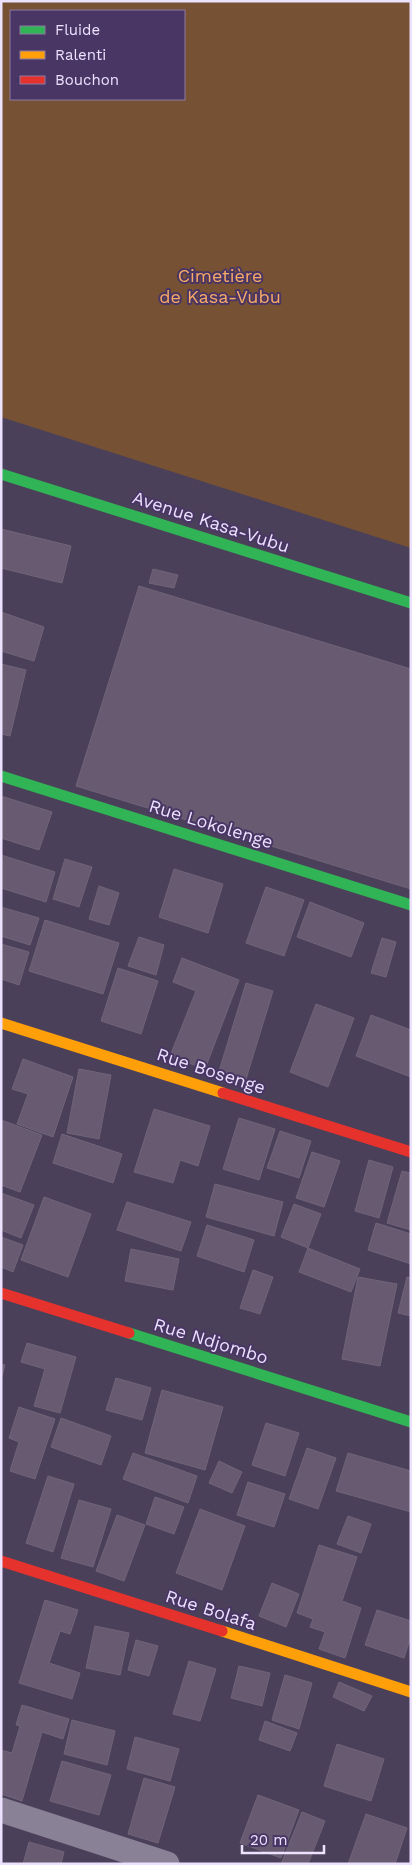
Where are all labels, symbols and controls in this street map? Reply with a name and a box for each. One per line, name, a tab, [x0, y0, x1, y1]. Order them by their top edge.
legend	[10, 10, 185, 100]
text: Fluide	[55, 21, 100, 39]
text: Ralenti	[55, 46, 106, 64]
text: Bouchon	[55, 71, 119, 89]
park label: Cimetière de Kasa-Vubu	[159, 265, 281, 307]
street label: Avenue Kasa-Vubu	[130, 486, 292, 557]
street label: Rue Lokolenge	[147, 795, 276, 852]
street label: Rue Bosenge	[154, 1043, 268, 1098]
street label: Rue Ndjombo	[151, 1313, 271, 1368]
street label: Rue Bolafa	[163, 1585, 259, 1634]
scale bar	[242, 1822, 324, 1854]
text: 20 m	[250, 1831, 288, 1849]

